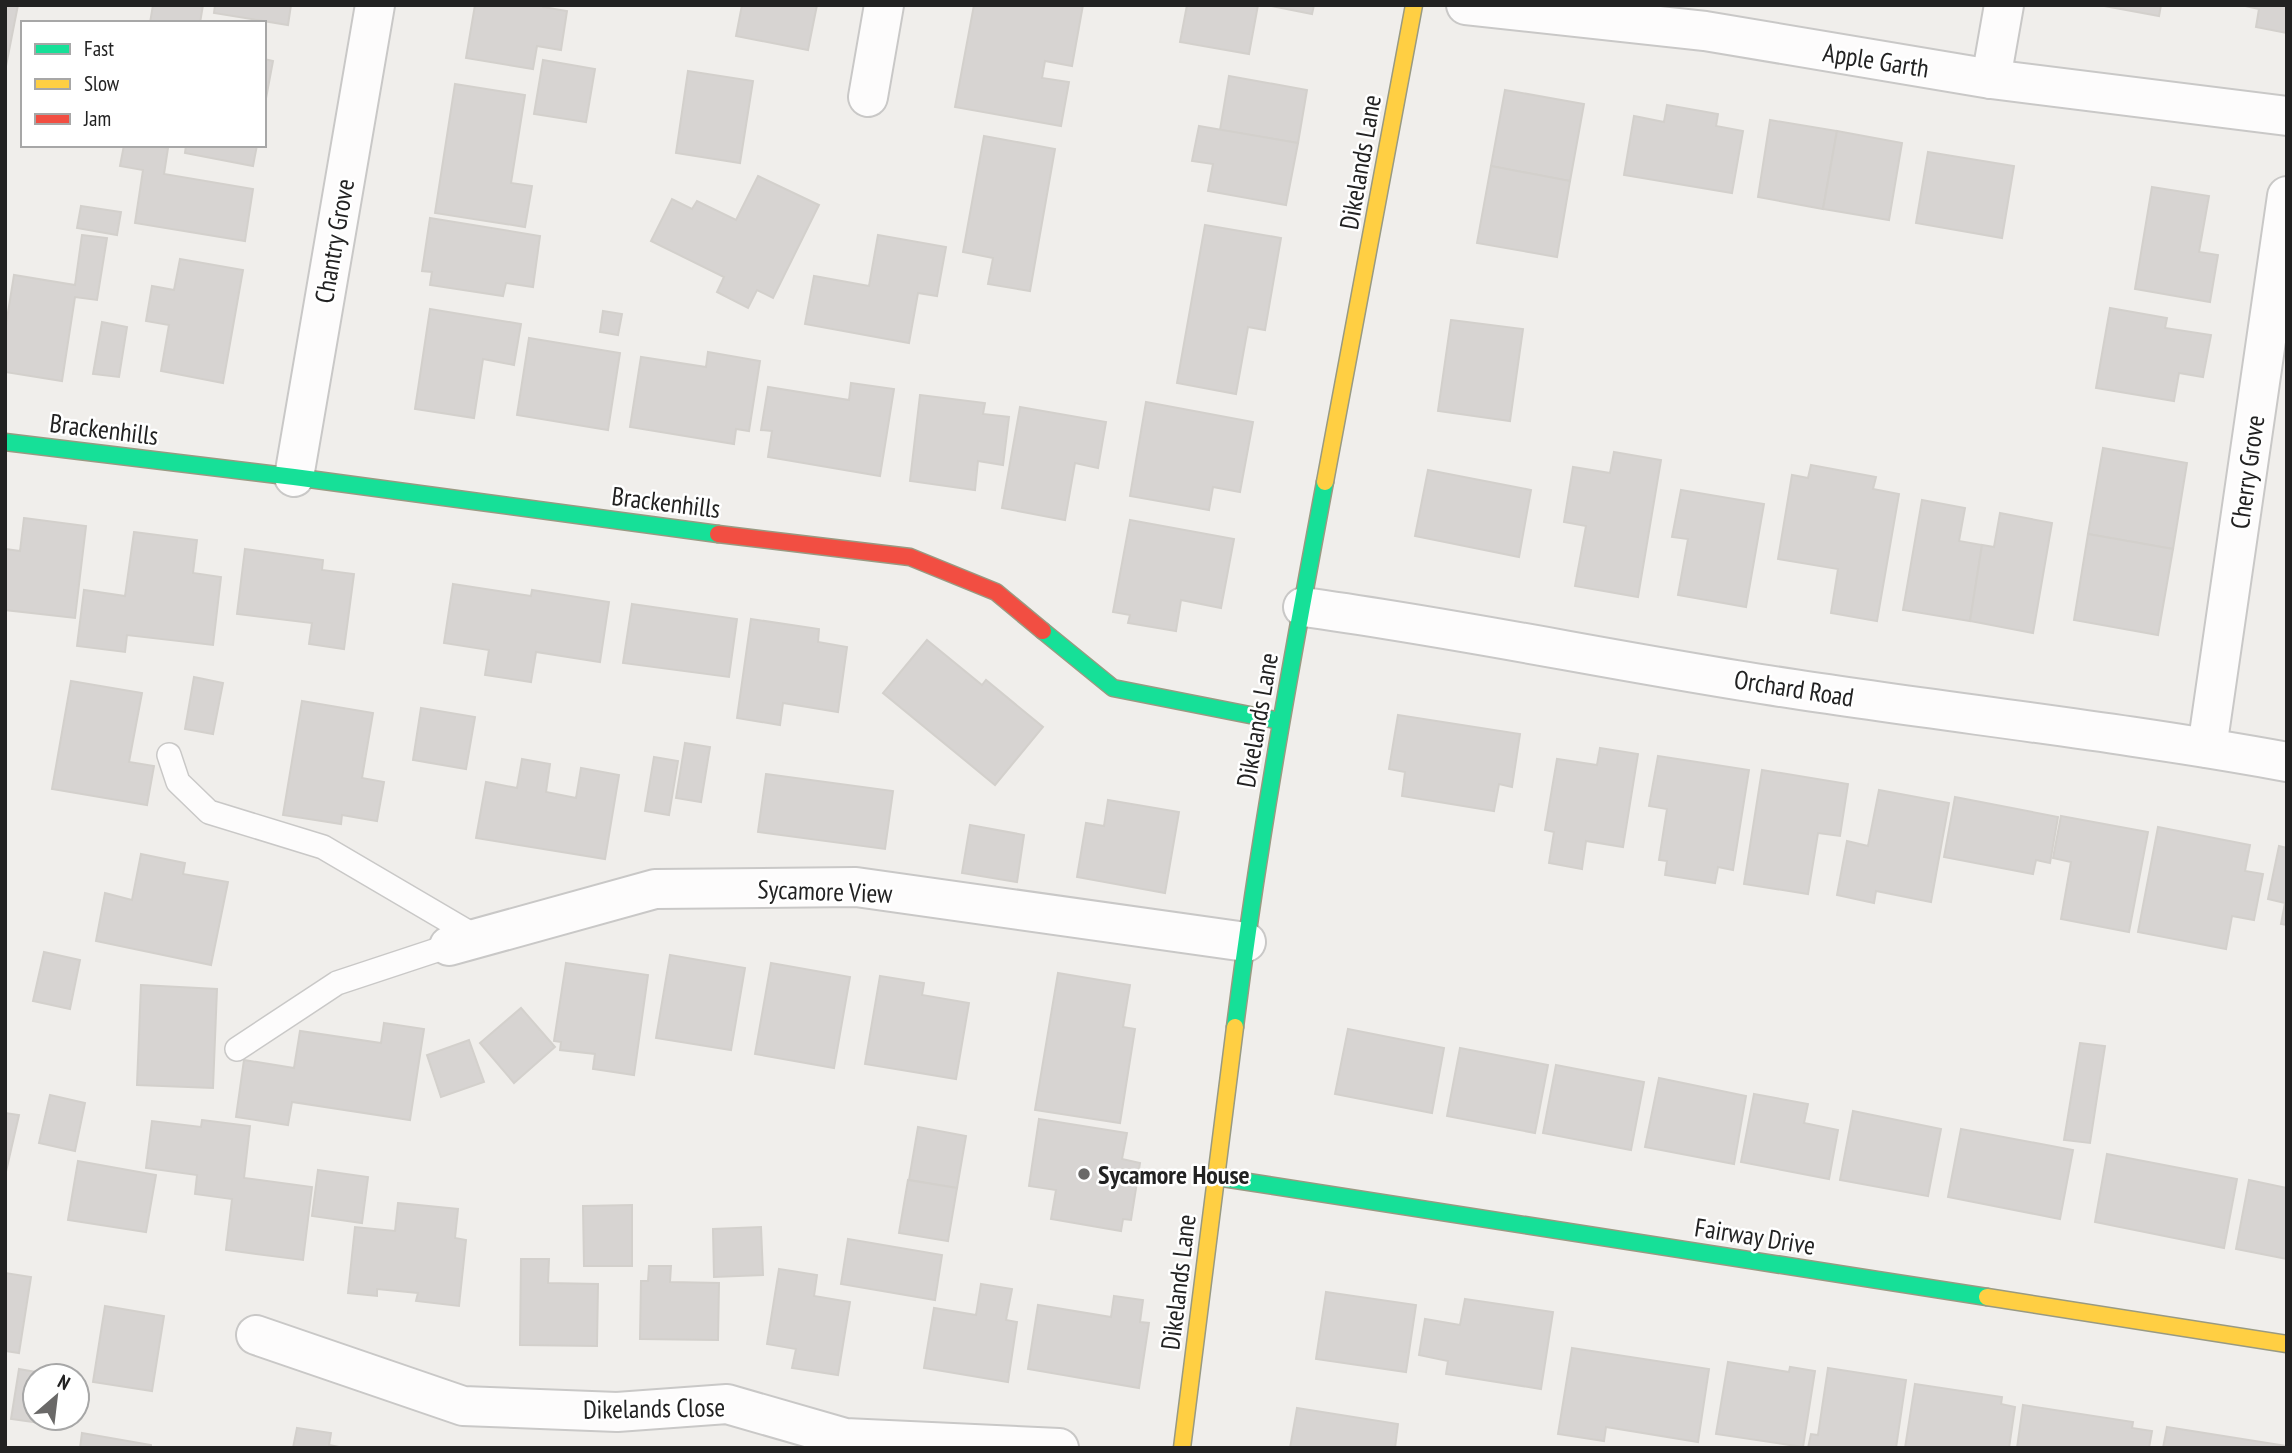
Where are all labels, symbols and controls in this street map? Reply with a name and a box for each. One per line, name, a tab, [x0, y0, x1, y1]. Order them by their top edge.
legend	[21, 21, 266, 147]
text: Fast	[84, 35, 114, 62]
street label: Apple Garth	[1821, 35, 1931, 85]
text: Slow	[84, 70, 120, 97]
street label: Dikelands Lane	[1332, 92, 1388, 232]
text: Jam	[83, 105, 111, 132]
street label: Chantry Grove	[307, 176, 361, 306]
street label: Brackenhills	[48, 406, 160, 452]
street label: Cherry Grove	[2223, 413, 2271, 531]
street label: Brackenhills	[610, 479, 722, 525]
street label: Dikelands Lane	[1229, 650, 1285, 790]
street label: Orchard Road	[1732, 662, 1856, 714]
street label: Sycamore View	[757, 872, 894, 910]
place label: Sycamore House	[1098, 1158, 1250, 1191]
marker: Sycamore House	[1076, 1166, 1092, 1182]
street label: Fairway Drive	[1692, 1210, 1818, 1262]
street label: Dikelands Lane	[1153, 1212, 1203, 1352]
north arrow	[21, 1362, 91, 1432]
text: N	[54, 1369, 74, 1395]
street label: Dikelands Close	[583, 1390, 725, 1426]

